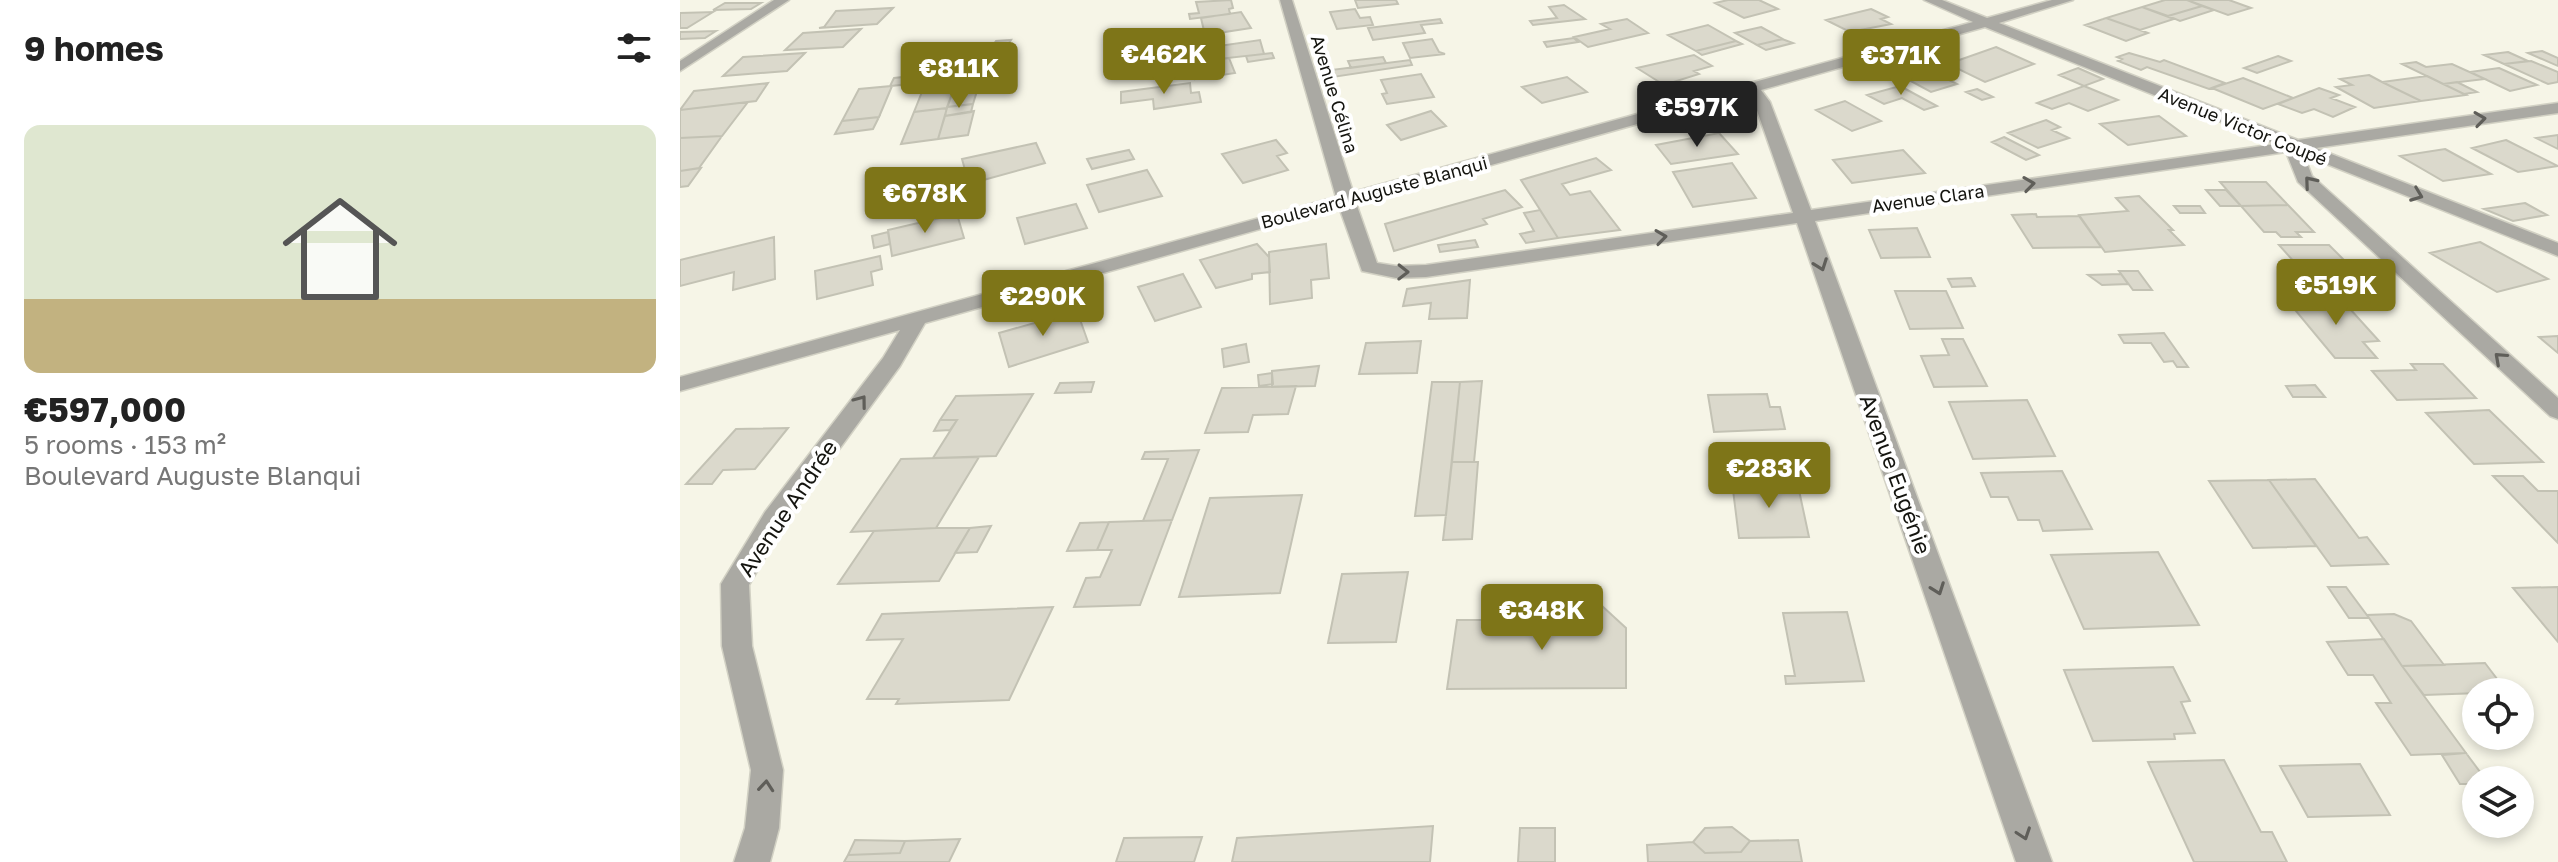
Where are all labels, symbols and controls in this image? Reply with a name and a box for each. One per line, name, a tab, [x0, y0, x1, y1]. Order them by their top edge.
icon: filters	[612, 26, 656, 70]
text: 9 homes	[24, 28, 164, 68]
pin: €462K	[1108, 28, 1220, 96]
pin: €371K	[1845, 29, 1957, 97]
street label: Avenue Célina	[1307, 32, 1363, 156]
text: €462K	[1121, 38, 1207, 69]
text: €371K	[1861, 39, 1941, 70]
pin: €811K	[903, 42, 1015, 110]
text: €811K	[919, 52, 999, 83]
pin: €597K	[1641, 81, 1753, 149]
street label: Avenue Victor Coupé	[2156, 82, 2330, 170]
text: €597K	[1655, 91, 1739, 122]
one-way arrow	[2473, 111, 2487, 128]
street label: Boulevard Auguste Blanqui	[1258, 151, 1490, 233]
pin: €678K	[869, 167, 981, 235]
one-way arrow	[2022, 176, 2036, 193]
one-way arrow	[2305, 176, 2320, 191]
icon: home	[268, 177, 412, 321]
text: €678K	[883, 177, 967, 208]
street label: Avenue Clara	[1870, 179, 1986, 217]
one-way arrow	[2409, 185, 2423, 202]
one-way arrow	[1654, 229, 1668, 246]
one-way arrow	[1811, 257, 1828, 271]
pin: €519K	[2280, 259, 2392, 327]
one-way arrow	[1397, 263, 1410, 281]
text: €519K	[2295, 269, 2377, 300]
pin: €290K	[987, 270, 1099, 338]
text: €290K	[1000, 280, 1086, 311]
one-way arrow	[2495, 354, 2510, 368]
text: €597,000	[24, 389, 186, 429]
street label: Avenue Eugénie	[1855, 390, 1937, 558]
one-way arrow	[852, 396, 866, 410]
text: 5 rooms · 153 m²	[24, 429, 226, 460]
street label: Avenue Andrée	[731, 435, 843, 581]
pin: €283K	[1713, 442, 1825, 510]
text: €283K	[1726, 452, 1812, 483]
text: Boulevard Auguste Blanqui	[24, 460, 361, 491]
one-way arrow	[1928, 581, 1944, 595]
pin: €348K	[1486, 584, 1598, 652]
text: €348K	[1499, 594, 1585, 625]
map controls	[2462, 678, 2534, 838]
button: locate	[2462, 678, 2534, 750]
button: layers	[2462, 766, 2534, 838]
one-way arrow	[757, 779, 774, 792]
one-way arrow	[2014, 826, 2031, 840]

